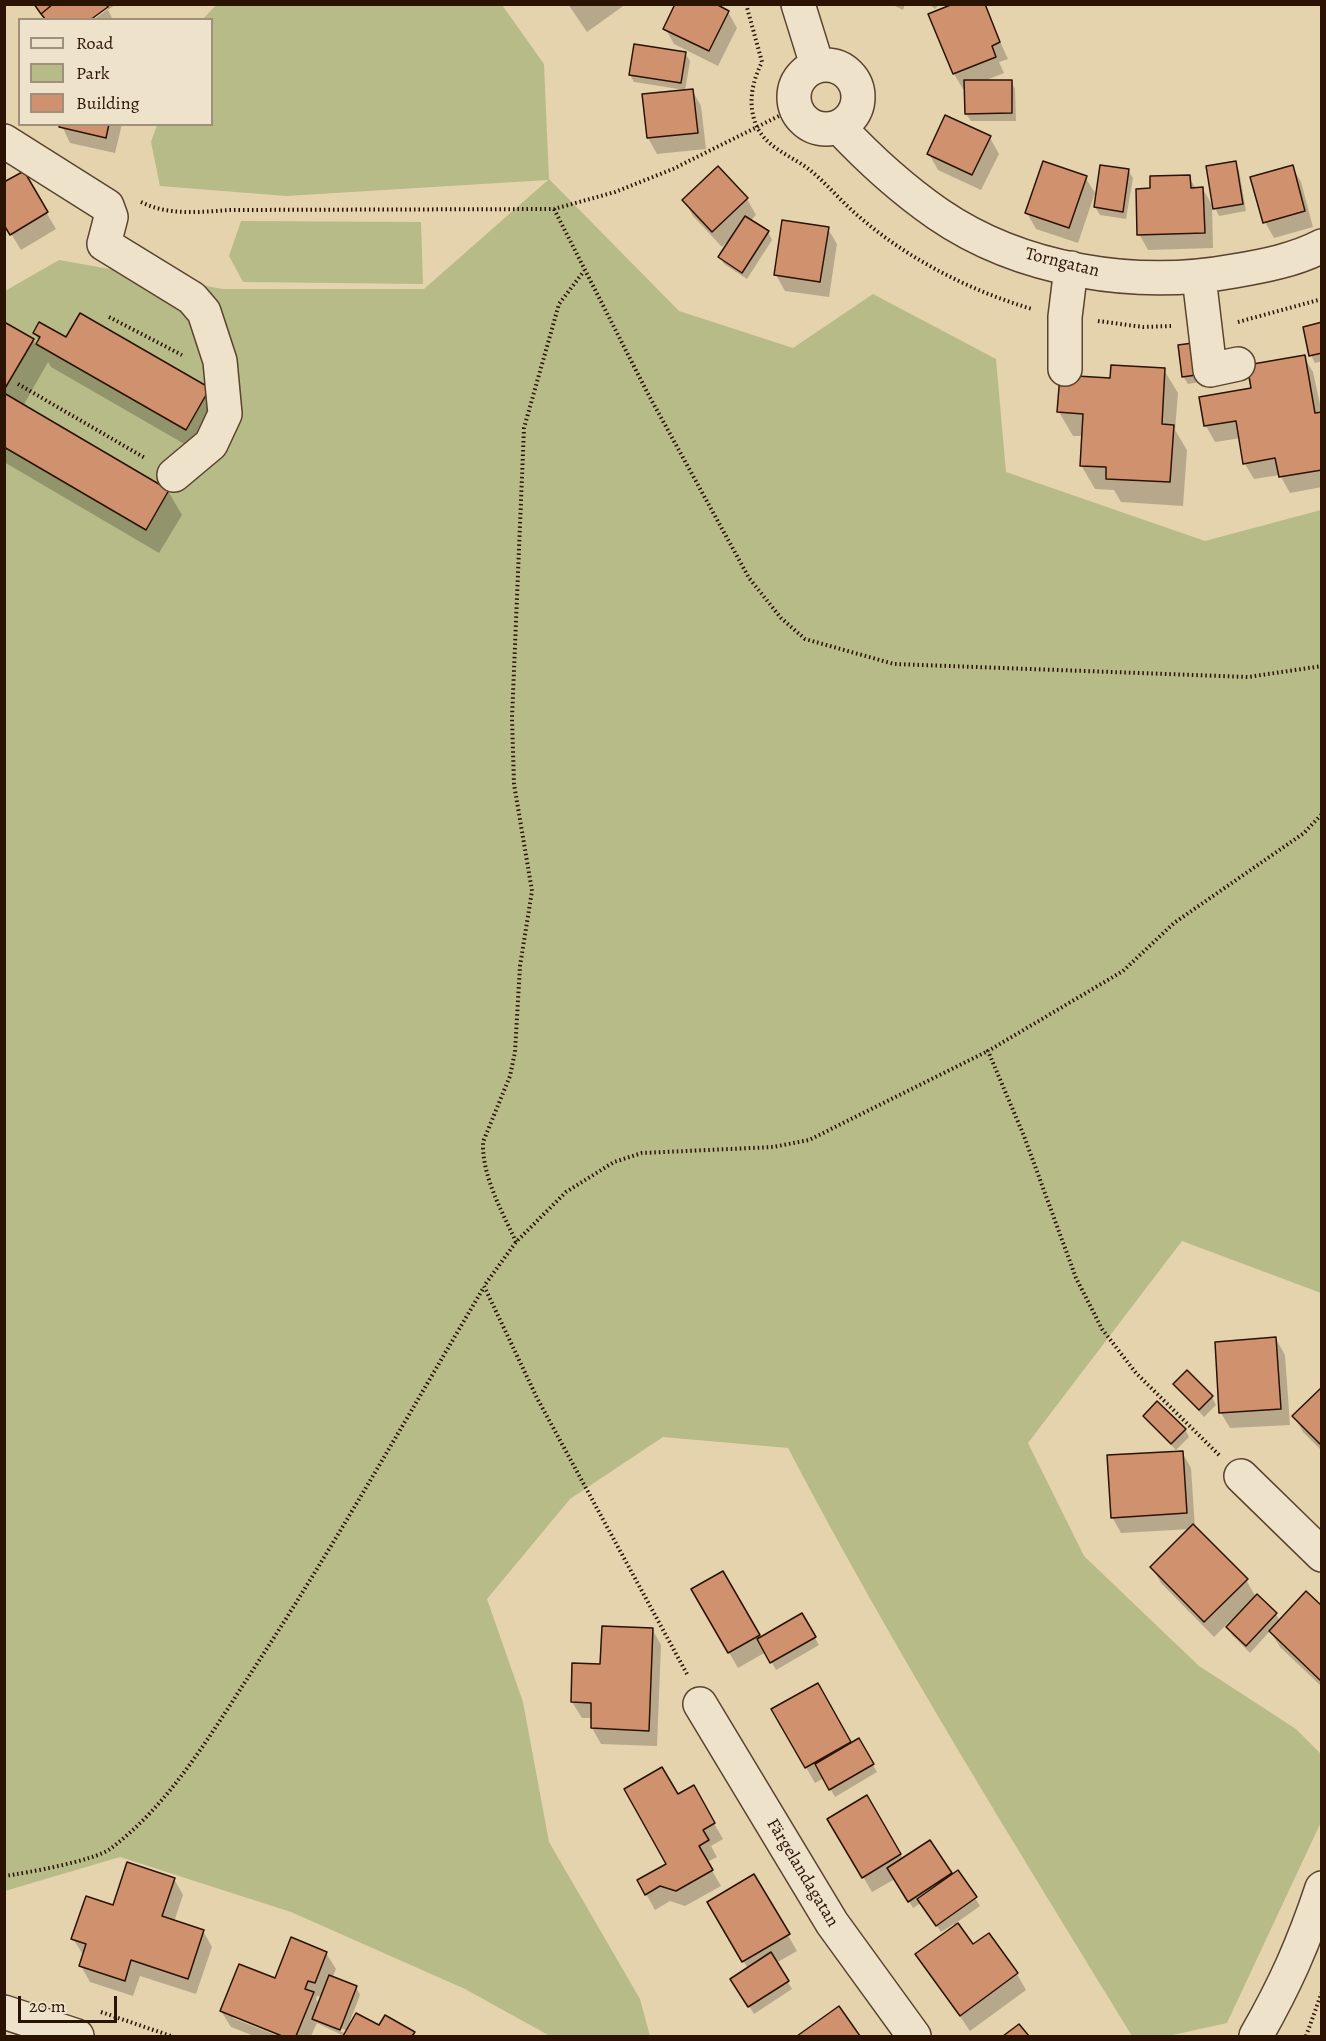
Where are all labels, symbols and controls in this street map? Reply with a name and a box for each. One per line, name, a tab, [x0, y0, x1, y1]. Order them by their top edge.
legend	[18, 18, 213, 126]
text: Road	[76, 31, 113, 55]
text: Park	[76, 61, 110, 85]
text: Building	[76, 91, 140, 115]
street label: Torngatan	[1023, 243, 1101, 283]
street label: Färgelandagatan	[761, 1815, 843, 1931]
scale bar	[21, 1984, 120, 2022]
text: 20 m	[29, 1994, 66, 2018]

